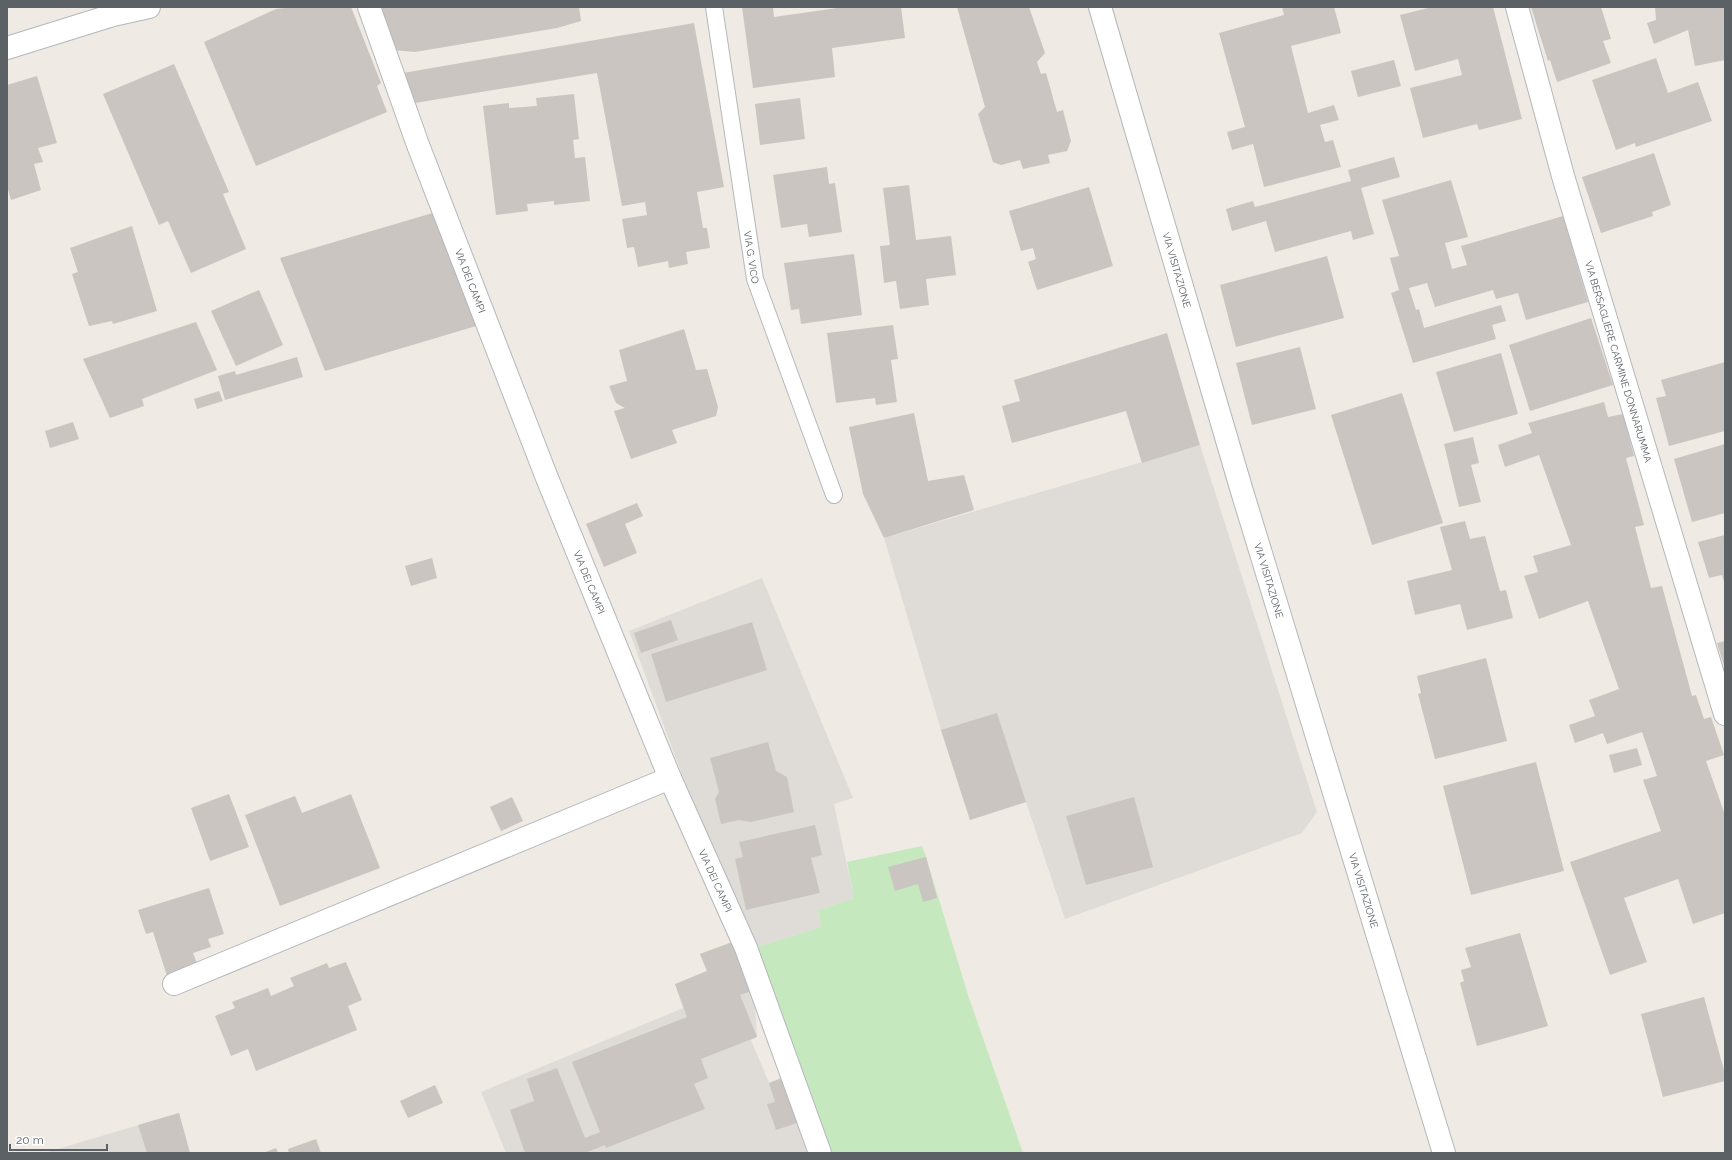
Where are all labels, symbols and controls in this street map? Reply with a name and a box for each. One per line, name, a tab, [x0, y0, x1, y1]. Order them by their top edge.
street label: VIA G. VICO	[742, 230, 762, 286]
street label: VIA VISITAZIONE	[1161, 231, 1193, 309]
street label: VIA DEI CAMPI	[453, 247, 488, 314]
street label: VIA BERSAGLIERE CARMINE DONNARUMMA	[1583, 260, 1654, 464]
street label: VIA VISITAZIONE	[1253, 542, 1286, 620]
street label: VIA DEI CAMPI	[572, 549, 608, 615]
street label: VIA DEI CAMPI	[697, 847, 735, 914]
street label: VIA VISITAZIONE	[1347, 851, 1381, 929]
scale bar	[10, 1126, 107, 1152]
text: 20 m	[16, 1133, 44, 1147]

